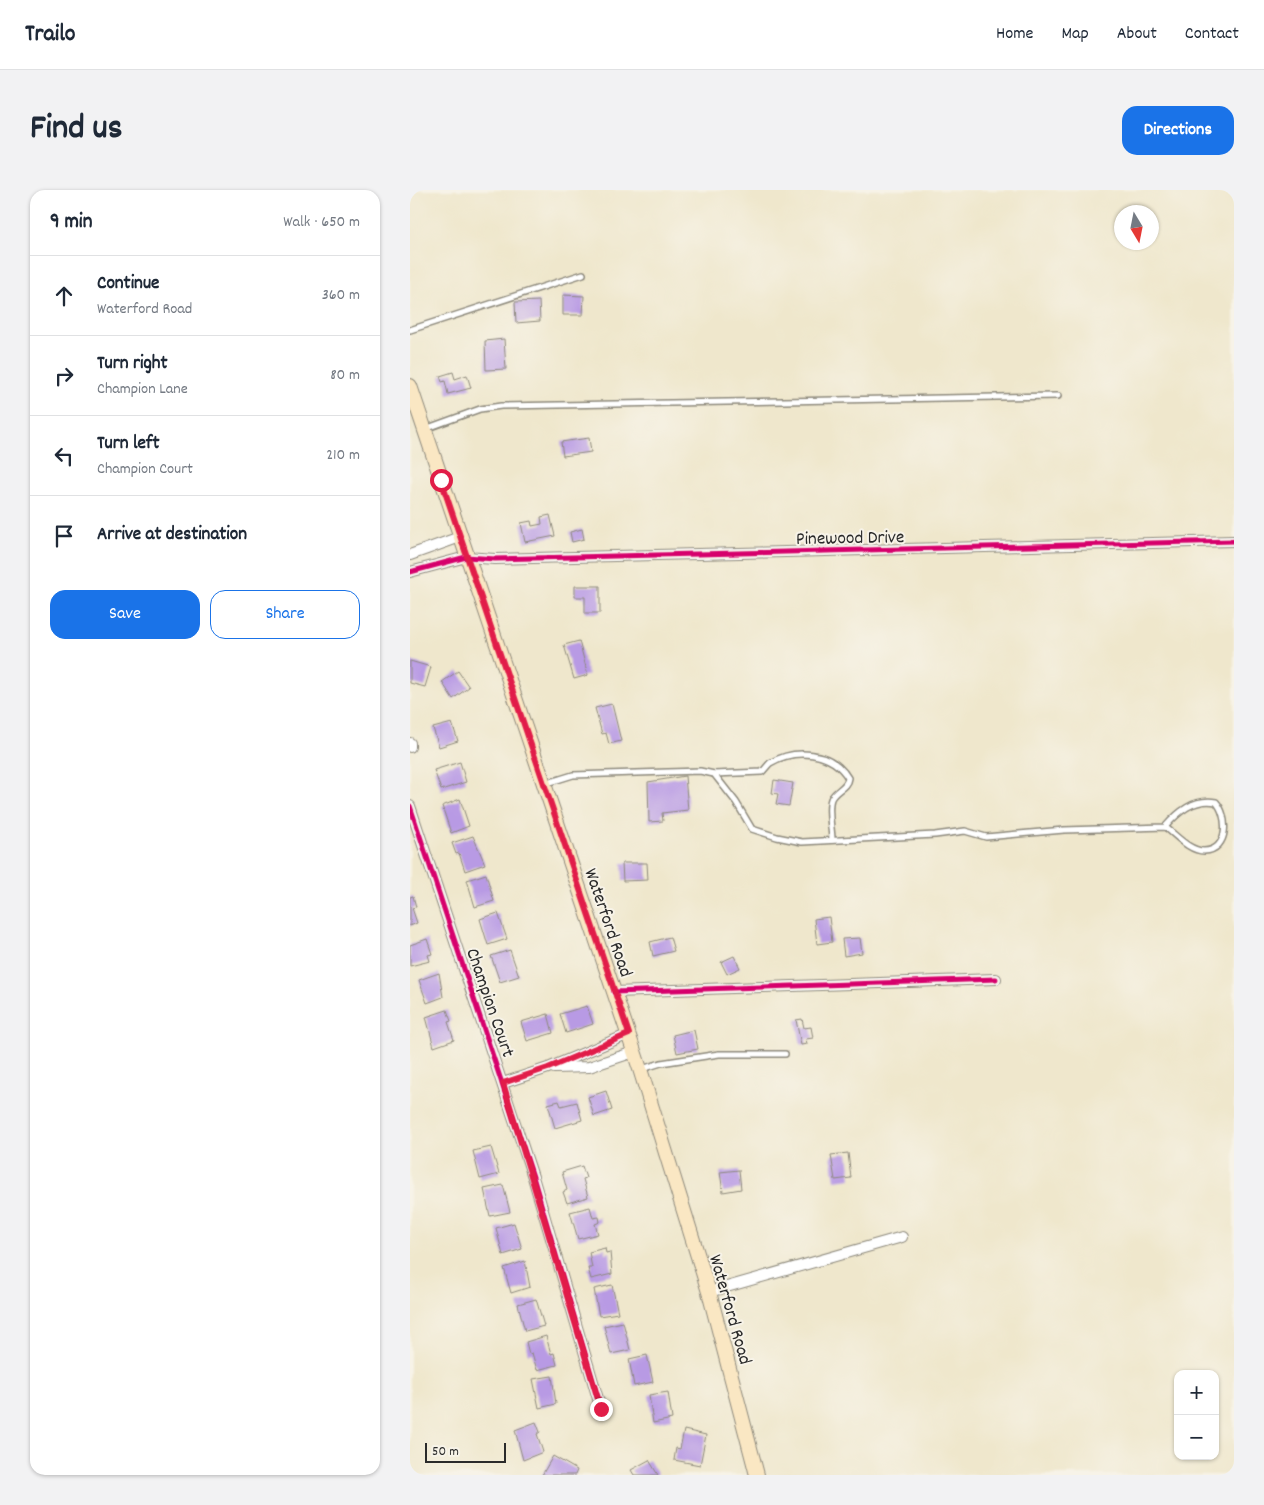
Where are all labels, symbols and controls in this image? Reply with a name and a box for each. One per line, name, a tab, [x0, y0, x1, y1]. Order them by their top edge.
text: Trailo	[25, 18, 76, 52]
text: Home	[996, 22, 1033, 47]
text: Map	[1061, 22, 1089, 47]
text: About	[1117, 22, 1157, 47]
text: Contact	[1185, 22, 1239, 47]
text: Find us	[30, 105, 122, 155]
button: Directions	[1122, 106, 1234, 155]
north arrow	[1114, 205, 1159, 250]
text: 9 min	[50, 208, 92, 238]
text: Walk · 650 m	[283, 211, 360, 234]
text: Continue	[97, 271, 159, 298]
icon: ahead	[50, 282, 78, 310]
text: 360 m	[322, 284, 360, 307]
text: Waterford Road	[97, 298, 192, 321]
text: Turn right	[97, 351, 168, 378]
icon: right	[50, 362, 78, 390]
text: 80 m	[330, 364, 360, 387]
text: Champion Lane	[97, 378, 188, 401]
text: Turn left	[97, 431, 160, 458]
icon: left	[50, 442, 78, 470]
text: 210 m	[326, 444, 360, 467]
text: Champion Court	[97, 458, 193, 481]
route start	[430, 469, 453, 492]
icon: arrive	[50, 522, 78, 550]
text: Arrive at destination	[97, 522, 247, 549]
street label: Pinewood Drive	[796, 525, 904, 554]
button: Save	[50, 590, 200, 639]
button: Share	[210, 590, 360, 639]
street label: Waterford Road	[575, 865, 638, 981]
street label: Champion Court	[457, 945, 520, 1061]
street label: Waterford Road	[700, 1252, 757, 1368]
map controls	[1174, 1370, 1219, 1460]
button: +	[1174, 1370, 1219, 1415]
route end	[590, 1398, 613, 1421]
button: −	[1174, 1415, 1219, 1460]
scale bar	[425, 1440, 506, 1463]
text: 50 m	[432, 1442, 459, 1462]

